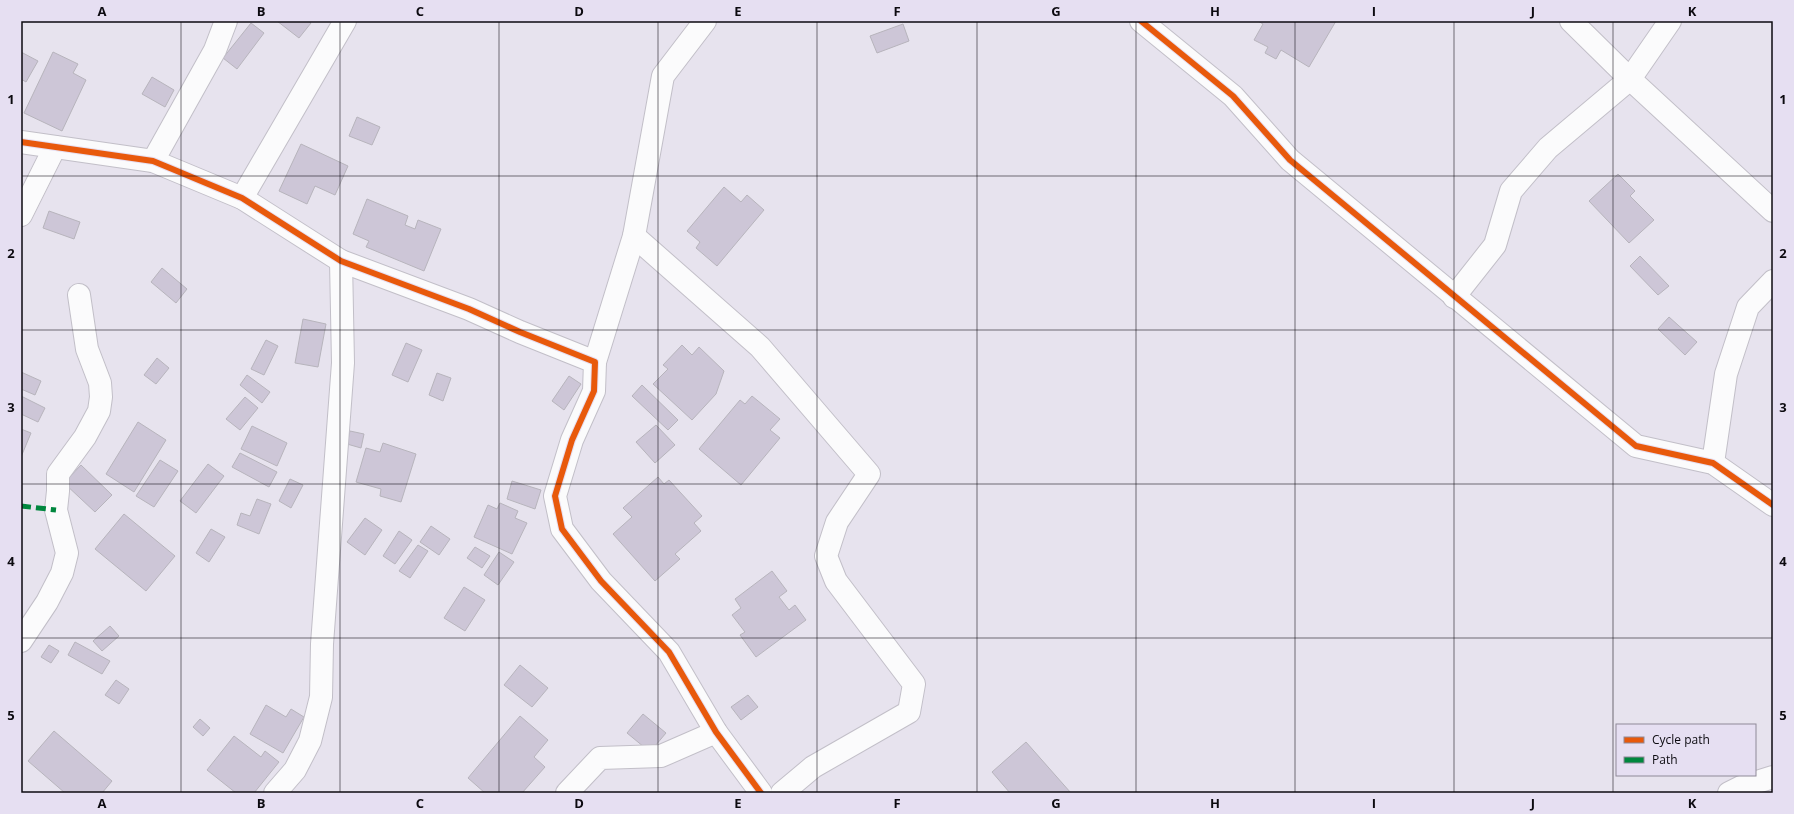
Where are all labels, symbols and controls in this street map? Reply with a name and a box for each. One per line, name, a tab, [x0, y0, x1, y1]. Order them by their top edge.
text: A	[98, 2, 107, 20]
text: B	[257, 2, 266, 20]
text: C	[416, 2, 424, 20]
text: D	[574, 2, 584, 20]
text: E	[734, 2, 742, 20]
text: F	[893, 2, 901, 20]
text: G	[1051, 2, 1061, 20]
text: H	[1210, 2, 1220, 20]
text: I	[1372, 2, 1376, 20]
text: J	[1530, 2, 1535, 20]
text: K	[1688, 2, 1697, 20]
text: 1	[7, 90, 15, 108]
text: 1	[1779, 90, 1787, 108]
text: 2	[7, 244, 15, 262]
text: 2	[1779, 244, 1787, 262]
text: 3	[7, 398, 15, 416]
text: 3	[1779, 398, 1787, 416]
text: 4	[7, 552, 15, 570]
text: 4	[1779, 552, 1787, 570]
text: 5	[7, 706, 15, 724]
text: 5	[1779, 706, 1787, 724]
legend	[1616, 724, 1756, 776]
text: Cycle path	[1652, 731, 1710, 748]
text: Path	[1652, 751, 1678, 768]
text: A	[98, 794, 107, 812]
text: B	[257, 794, 266, 812]
text: C	[416, 794, 424, 812]
text: D	[574, 794, 584, 812]
text: E	[734, 794, 742, 812]
text: F	[893, 794, 901, 812]
text: G	[1051, 794, 1061, 812]
text: H	[1210, 794, 1220, 812]
text: I	[1372, 794, 1376, 812]
text: J	[1530, 794, 1535, 812]
text: K	[1688, 794, 1697, 812]

